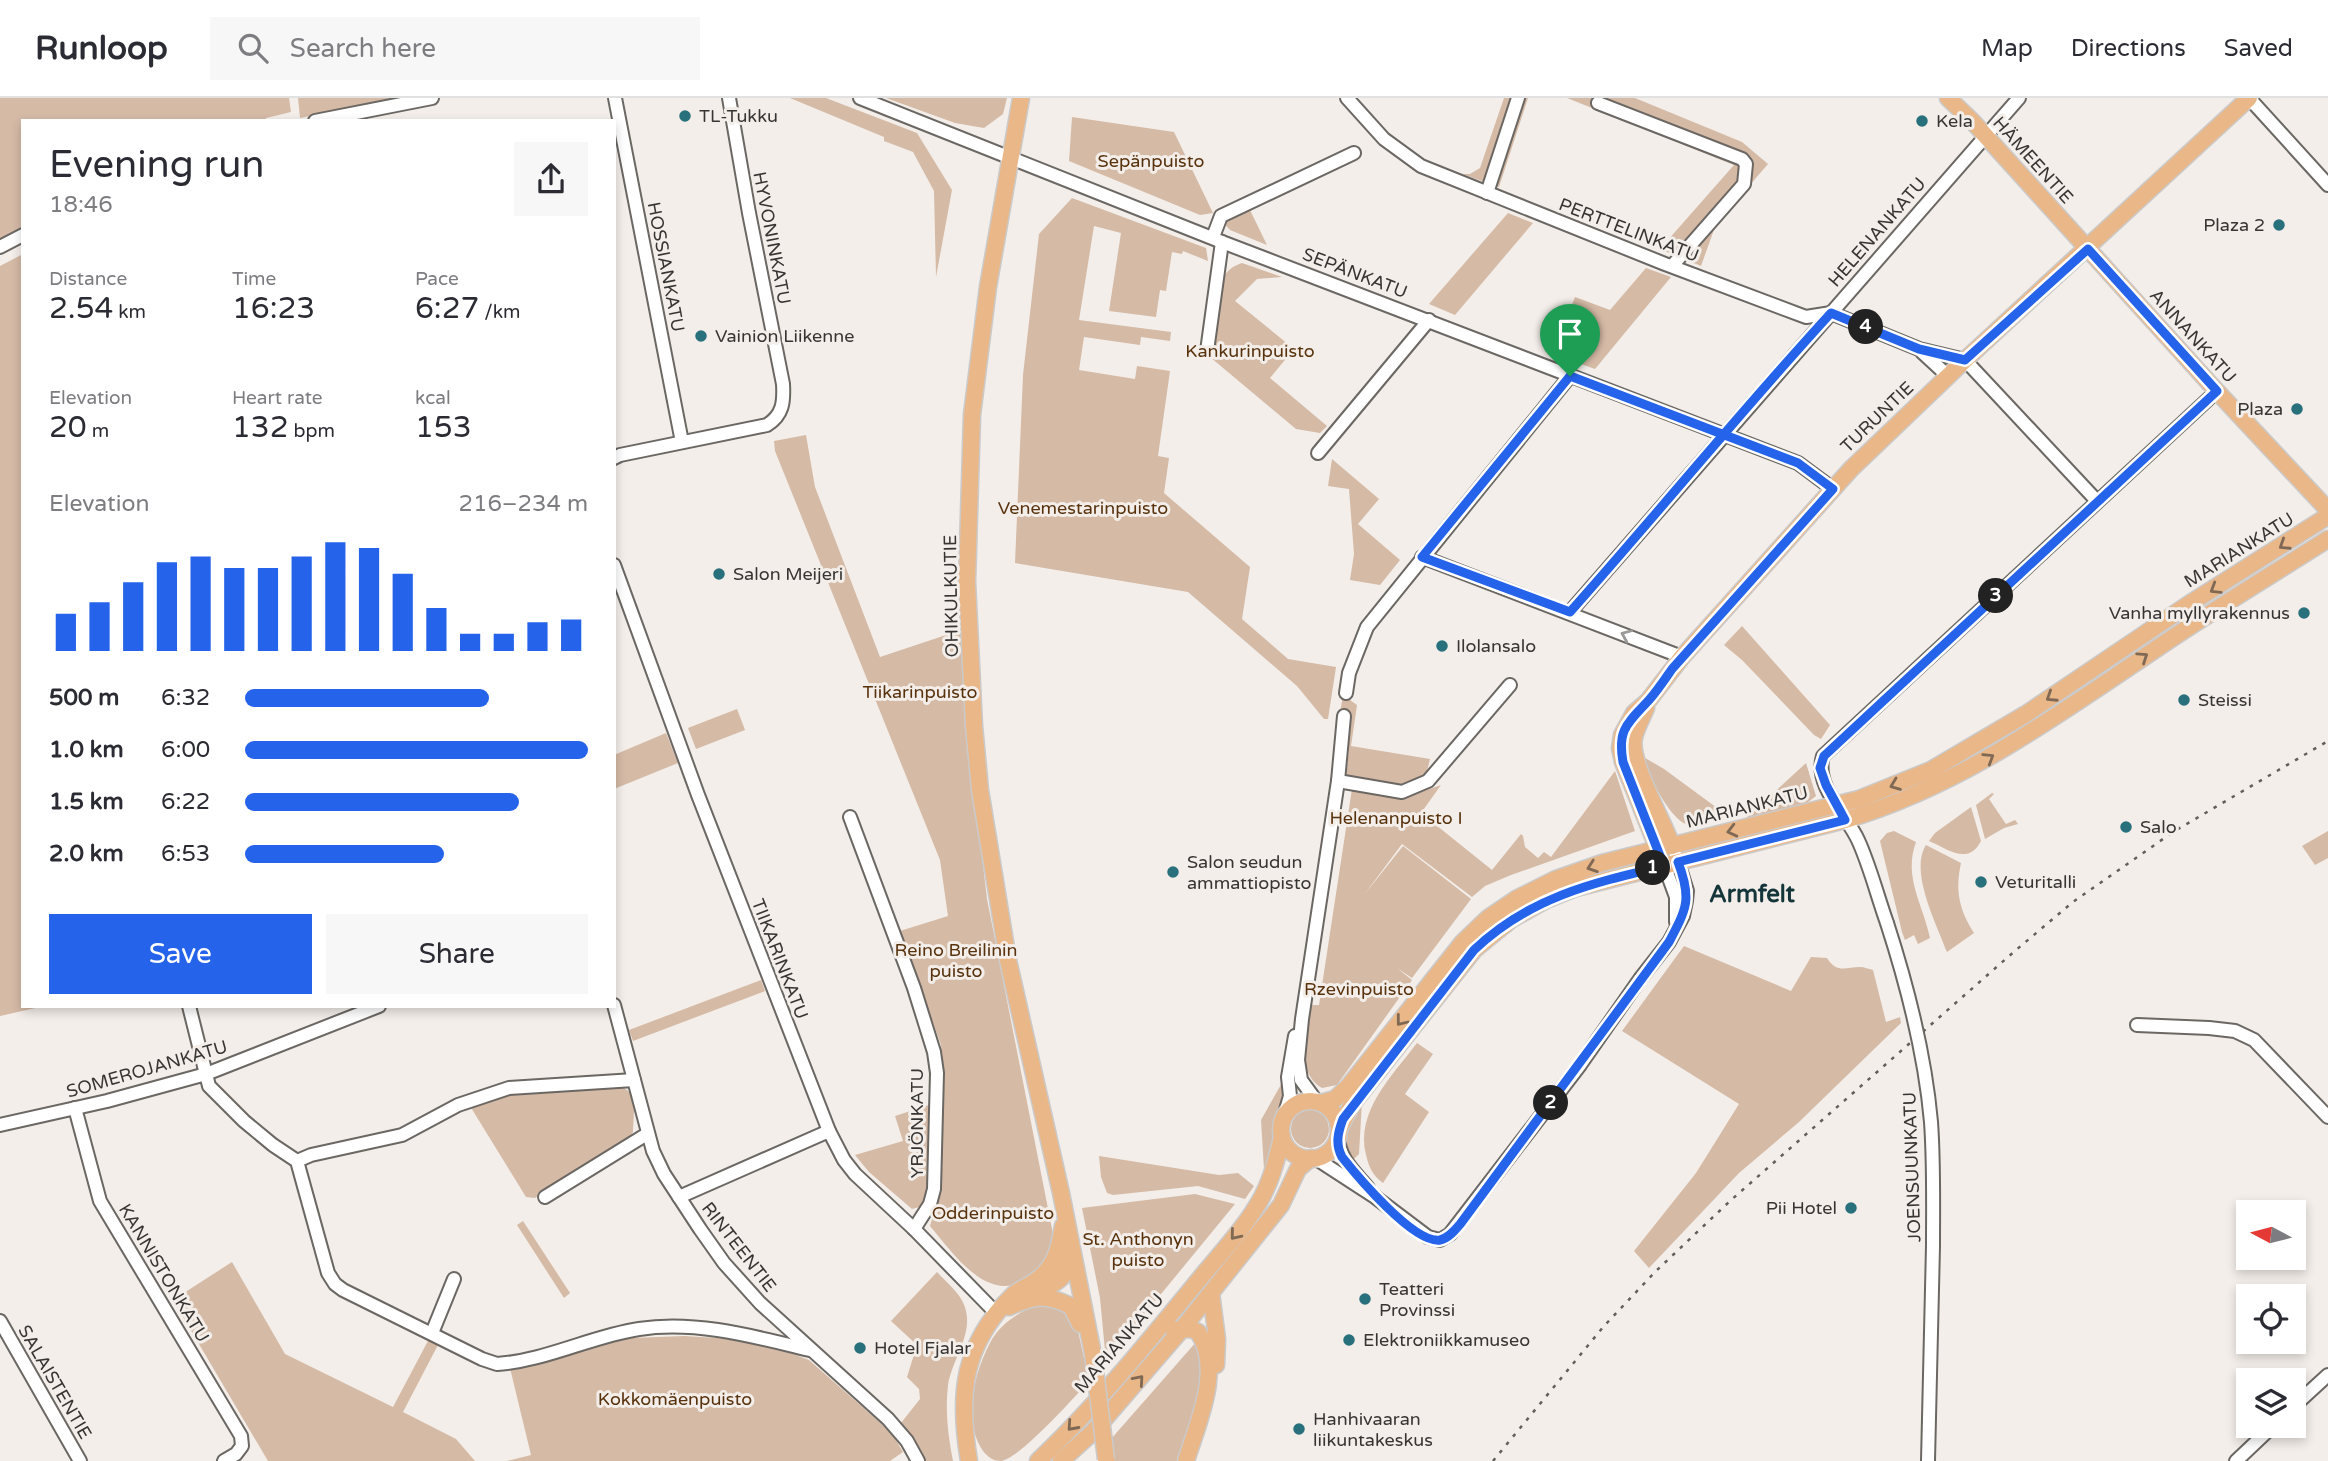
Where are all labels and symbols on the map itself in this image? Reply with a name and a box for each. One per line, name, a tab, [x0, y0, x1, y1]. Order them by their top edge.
place label: TL-Tukku	[699, 105, 778, 127]
marker: TL-Tukku	[677, 108, 693, 124]
place label: Kela	[1936, 110, 1973, 132]
street label: HÄMEENTIE	[1988, 112, 2078, 208]
marker: Kela	[1914, 113, 1930, 129]
park label: Sepänpuisto	[1098, 150, 1204, 172]
street label: HYVONINKATU	[748, 170, 796, 306]
street label: HELENANKATU	[1823, 173, 1931, 291]
street label: PERTTELINKATU	[1556, 193, 1702, 267]
street label: HOSSIANKATU	[643, 200, 689, 334]
place label: Plaza 2	[2203, 214, 2265, 236]
marker: Plaza 2	[2271, 217, 2287, 233]
street label: SEPÄNKATU	[1300, 243, 1410, 303]
street label: ANNANKATU	[2145, 284, 2241, 388]
pin	[1540, 304, 1600, 376]
pin: 4	[1848, 310, 1884, 344]
place label: Vainion Liikenne	[715, 325, 854, 347]
marker: Vainion Liikenne	[693, 328, 709, 344]
park label: Kankurinpuisto	[1185, 340, 1315, 362]
street label: TURUNTIE	[1836, 377, 1918, 457]
place label: Plaza	[2237, 398, 2283, 420]
marker: Plaza	[2289, 401, 2305, 417]
park label: Venemestarinpuisto	[998, 497, 1168, 519]
street label: MARIANKATU	[2180, 507, 2298, 593]
street label: OHIKULKUTIE	[939, 534, 963, 658]
one-way arrow	[2279, 536, 2292, 549]
place label: Salon Meijeri	[733, 563, 843, 585]
marker: Salon Meijeri	[711, 566, 727, 582]
pin: 3	[1979, 578, 2014, 614]
one-way arrow	[2209, 580, 2222, 593]
place label: Vanha myllyrakennus	[2109, 602, 2290, 624]
marker: Vanha myllyrakennus	[2296, 605, 2312, 621]
one-way arrow	[1621, 629, 1633, 643]
place label: Ilolansalo	[1456, 635, 1536, 657]
marker: Ilolansalo	[1434, 638, 1450, 654]
one-way arrow	[2135, 653, 2148, 666]
park label: Tiikarinpuisto	[863, 681, 977, 703]
one-way arrow	[2046, 689, 2059, 702]
place label: Steissi	[2198, 689, 2252, 711]
marker: Steissi	[2176, 692, 2192, 708]
one-way arrow	[1981, 753, 1994, 766]
one-way arrow	[1890, 777, 1902, 791]
street label: MARIANKATU	[1684, 781, 1810, 833]
park label: Helenanpuisto I	[1329, 807, 1463, 829]
place label: Salo	[2140, 816, 2177, 838]
marker: Salo	[2118, 819, 2134, 835]
one-way arrow	[1726, 823, 1738, 837]
pin: 1	[1636, 850, 1670, 886]
place label: Salon seudun ammattiopisto	[1187, 851, 1311, 894]
one-way arrow	[1586, 859, 1598, 873]
marker: Salon seudun ammattiopisto	[1165, 864, 1181, 880]
place label: Veturitalli	[1995, 871, 2076, 893]
marker: Veturitalli	[1973, 874, 1989, 890]
district label: Armfelt	[1709, 880, 1796, 909]
street label: TIIKARINKATU	[747, 896, 813, 1022]
park label: Reino Breilinin puisto	[894, 939, 1018, 982]
park label: Rzevinpuisto	[1304, 978, 1414, 1000]
one-way arrow	[1396, 1014, 1409, 1026]
street label: SOMEROJANKATU	[64, 1035, 230, 1103]
street label: YRJÖNKATU	[906, 1068, 928, 1178]
pin: 2	[1534, 1086, 1568, 1121]
street label: JOENSUUNKATU	[1898, 1091, 1926, 1243]
place label: Pii Hotel	[1766, 1197, 1837, 1219]
street label: RINTEENTIE	[697, 1198, 781, 1296]
street label: KANNISTONKATU	[114, 1200, 214, 1346]
marker: Pii Hotel	[1843, 1200, 1859, 1216]
north arrow	[2236, 1200, 2306, 1270]
park label: Odderinpuisto	[932, 1202, 1054, 1224]
one-way arrow	[1231, 1226, 1243, 1239]
park label: St. Anthonyn puisto	[1082, 1228, 1194, 1271]
place label: Teatteri Provinssi	[1379, 1278, 1455, 1321]
street label: MARIANKATU	[1070, 1289, 1168, 1397]
marker: Teatteri Provinssi	[1357, 1291, 1373, 1307]
street label: SALAISTENTIE	[13, 1321, 97, 1443]
place label: Elektroniikkamuseo	[1363, 1329, 1530, 1351]
marker: Elektroniikkamuseo	[1341, 1332, 1357, 1348]
place label: Hotel Fjalar	[874, 1337, 971, 1359]
marker: Hotel Fjalar	[852, 1340, 868, 1356]
one-way arrow	[1131, 1375, 1143, 1388]
park label: Kokkomäenpuisto	[598, 1388, 752, 1410]
place label: Hanhivaaran liikuntakeskus	[1313, 1408, 1433, 1451]
one-way arrow	[1068, 1418, 1080, 1431]
marker: Hanhivaaran liikuntakeskus	[1291, 1421, 1307, 1437]

